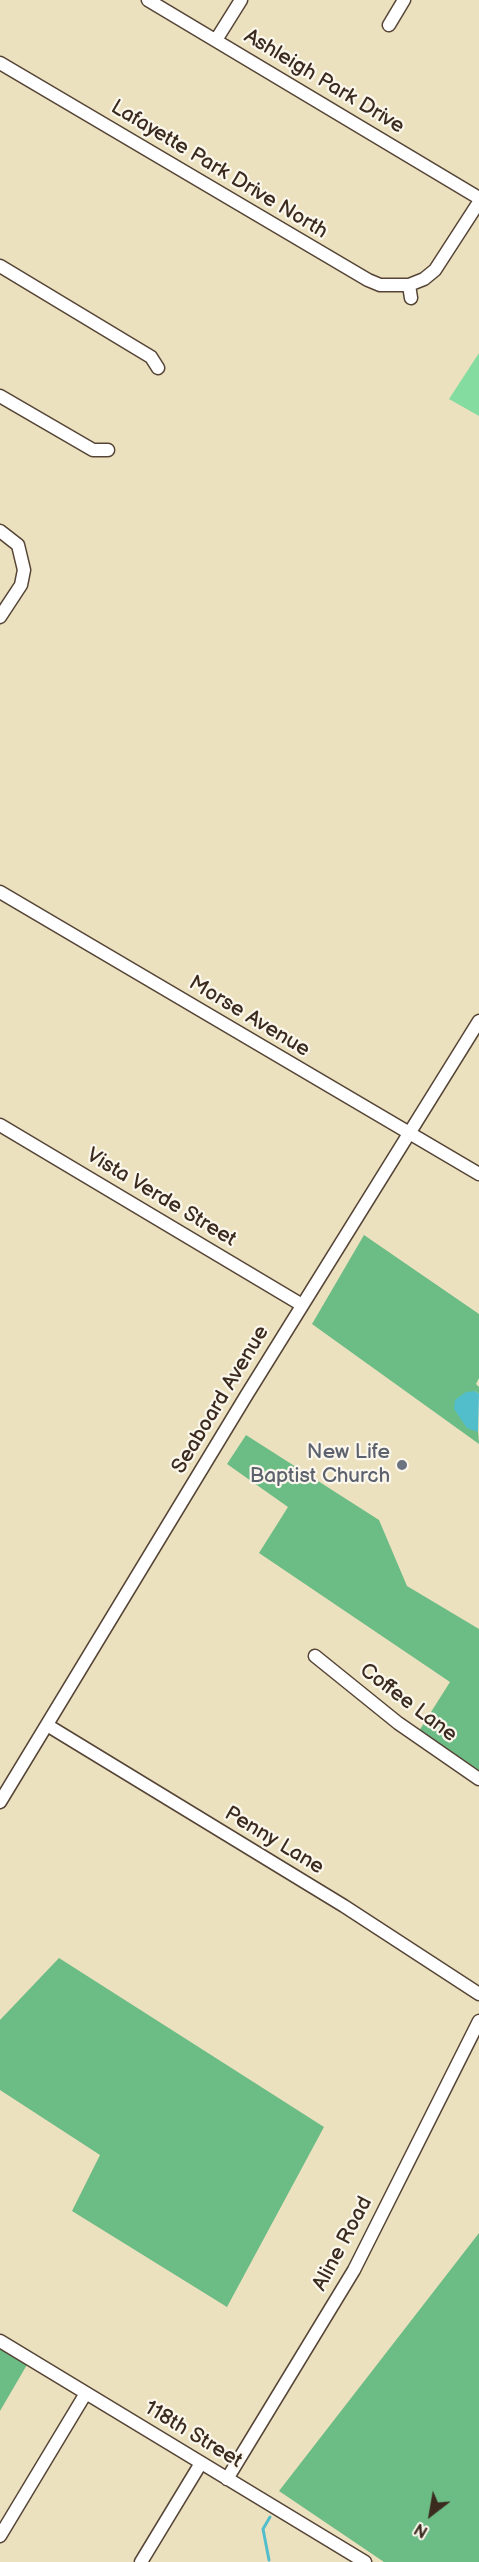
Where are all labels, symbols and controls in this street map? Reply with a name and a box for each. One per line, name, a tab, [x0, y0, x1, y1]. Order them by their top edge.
street label: Ashleigh Park Drive	[239, 24, 409, 140]
street label: Lafayette Park Drive North	[106, 95, 332, 245]
street label: Morse Avenue	[184, 971, 314, 1063]
street label: Vista Verde Street	[81, 1143, 241, 1253]
street label: Seaboard Avenue	[167, 1321, 275, 1479]
place label: New Life Baptist Church	[250, 1440, 390, 1490]
marker: New Life Baptist Church	[395, 1458, 409, 1472]
street label: Coffee Lane	[354, 1658, 462, 1748]
street label: Penny Lane	[220, 1802, 328, 1880]
street label: Aline Road	[308, 2193, 378, 2295]
street label: 118th Street	[139, 2396, 247, 2474]
north arrow	[401, 2484, 461, 2544]
text: N	[411, 2519, 432, 2541]

